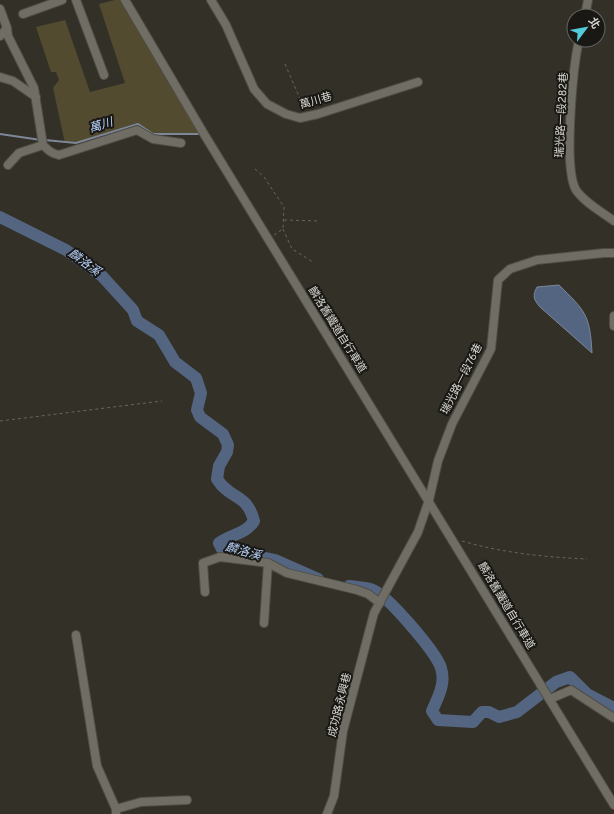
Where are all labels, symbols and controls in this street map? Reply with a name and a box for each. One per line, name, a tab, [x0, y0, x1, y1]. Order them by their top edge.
north arrow	[566, 8, 606, 48]
text: 北	[585, 15, 602, 32]
street label: 瑞光路一段282巷	[553, 72, 571, 158]
street label: 萬川巷	[298, 90, 334, 112]
water label: 萬川	[87, 114, 117, 137]
water label: 麟洛溪	[65, 246, 105, 281]
street label: 麟洛舊鐵道自行車道	[305, 284, 369, 376]
street label: 瑞光路一段76巷	[438, 341, 486, 417]
water label: 麟洛溪	[223, 539, 264, 565]
street label: 麟洛舊鐵道自行車道	[475, 560, 537, 652]
street label: 成功路永興巷	[325, 671, 355, 739]

